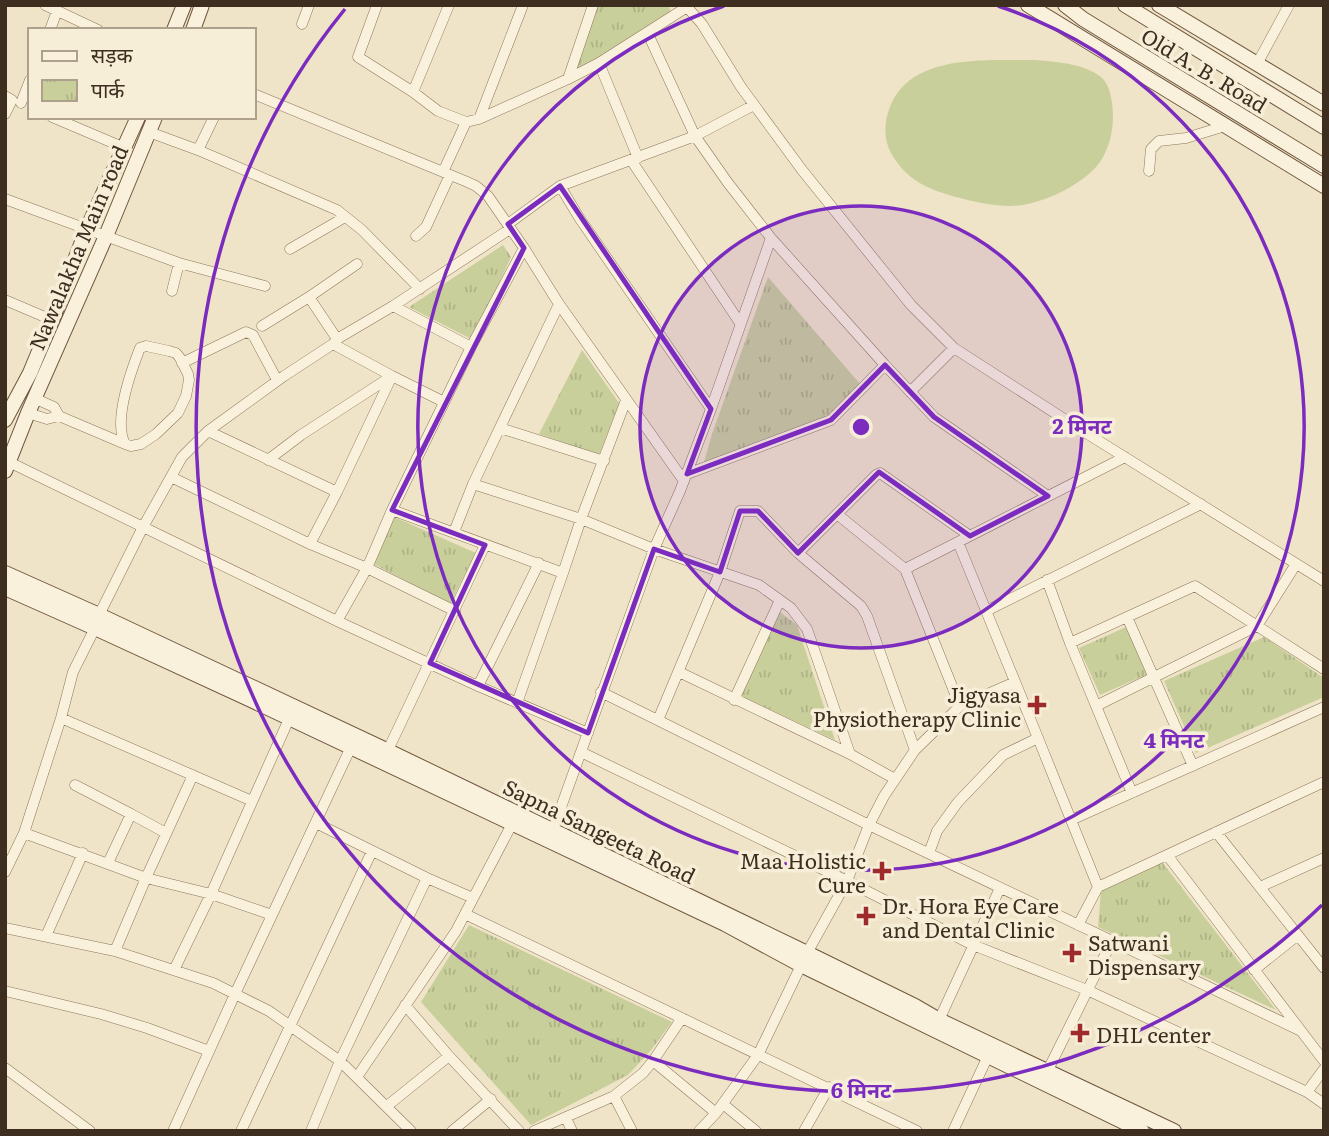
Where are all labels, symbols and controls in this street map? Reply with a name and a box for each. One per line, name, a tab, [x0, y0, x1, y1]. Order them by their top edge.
street label: Old A. B. Road	[1136, 19, 1274, 119]
legend	[28, 28, 256, 119]
text: सड़क	[91, 38, 133, 69]
text: पार्क	[91, 73, 125, 104]
street label: Nawalakha Main road	[20, 140, 134, 354]
text: 2 मिनट	[1052, 409, 1112, 440]
centre of rings	[849, 415, 873, 439]
place label: Jigyasa Physiotherapy Clinic	[813, 678, 1022, 733]
marker: Jigyasa Physiotherapy Clinic	[1027, 695, 1047, 715]
text: 4 मिनट	[1144, 723, 1205, 754]
street label: Sapna Sangeeta Road	[499, 770, 702, 890]
place label: Maa Holistic Cure	[740, 844, 866, 899]
marker: Maa Holistic Cure	[872, 861, 892, 881]
place label: Dr. Hora Eye Care and Dental Clinic	[882, 889, 1059, 944]
marker: Dr. Hora Eye Care and Dental Clinic	[856, 906, 876, 926]
place label: Satwani Dispensary	[1088, 926, 1201, 981]
marker: Satwani Dispensary	[1062, 943, 1082, 963]
place label: DHL center	[1096, 1018, 1211, 1049]
marker: DHL center	[1070, 1023, 1090, 1043]
text: 6 मिनट	[831, 1073, 892, 1104]

